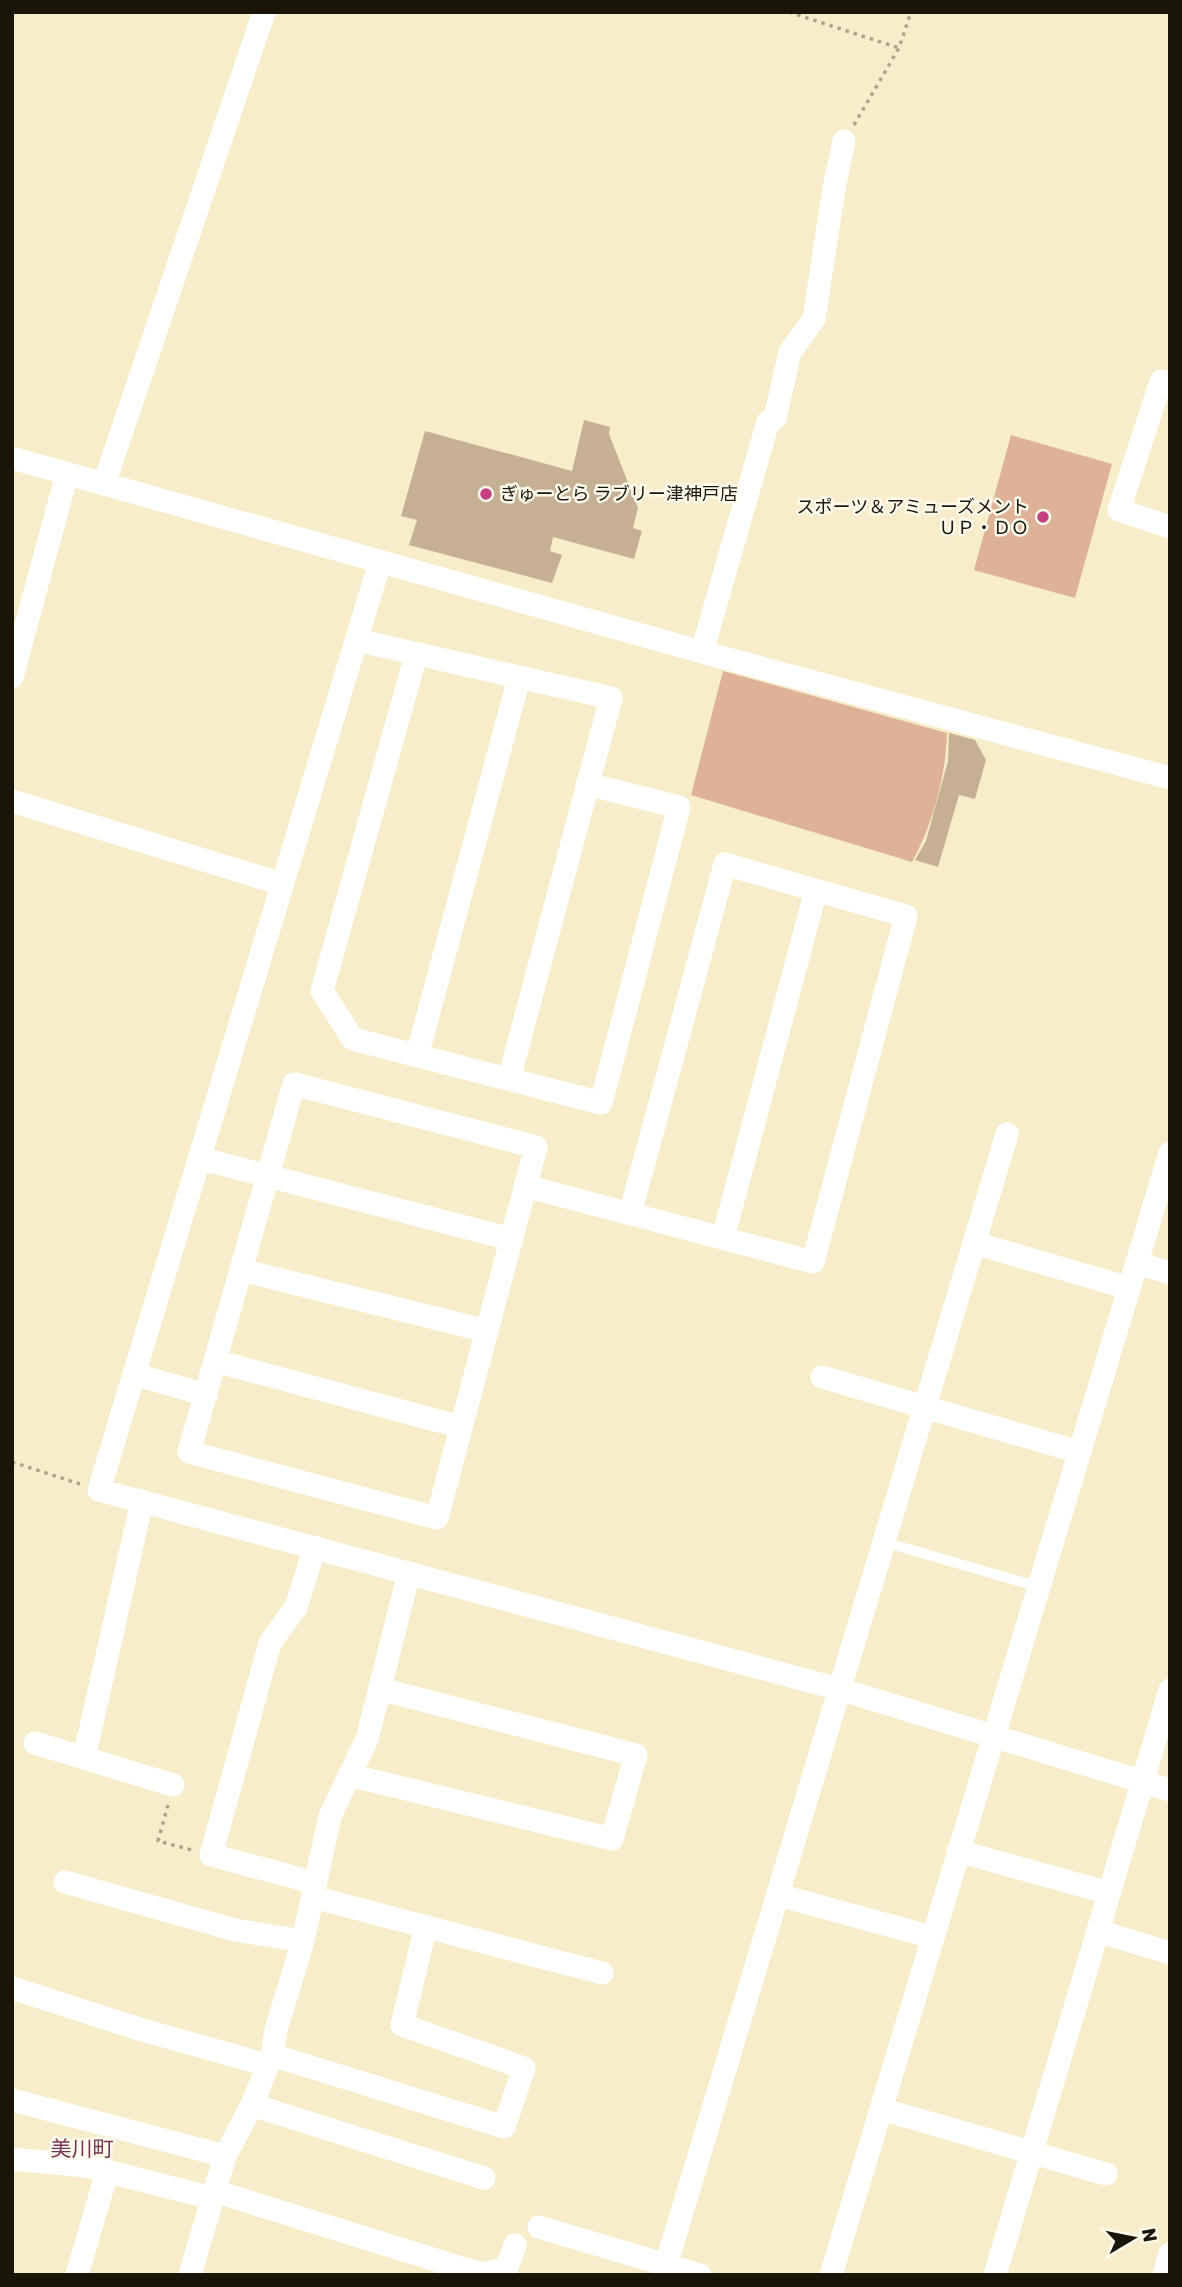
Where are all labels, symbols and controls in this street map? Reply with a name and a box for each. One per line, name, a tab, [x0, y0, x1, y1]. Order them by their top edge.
place label: ぎゅーとら ラブリー津神戸店	[500, 483, 738, 505]
marker: ぎゅーとら ラブリー津神戸店	[478, 486, 494, 502]
place label: スポーツ＆アミューズメント ＵＰ・ＤＯ	[797, 496, 1029, 539]
marker: スポーツ＆アミューズメント ＵＰ・ＤＯ	[1035, 509, 1051, 525]
district label: 美川町	[51, 2136, 114, 2161]
north arrow	[1098, 2203, 1168, 2273]
text: N	[1137, 2226, 1162, 2244]

